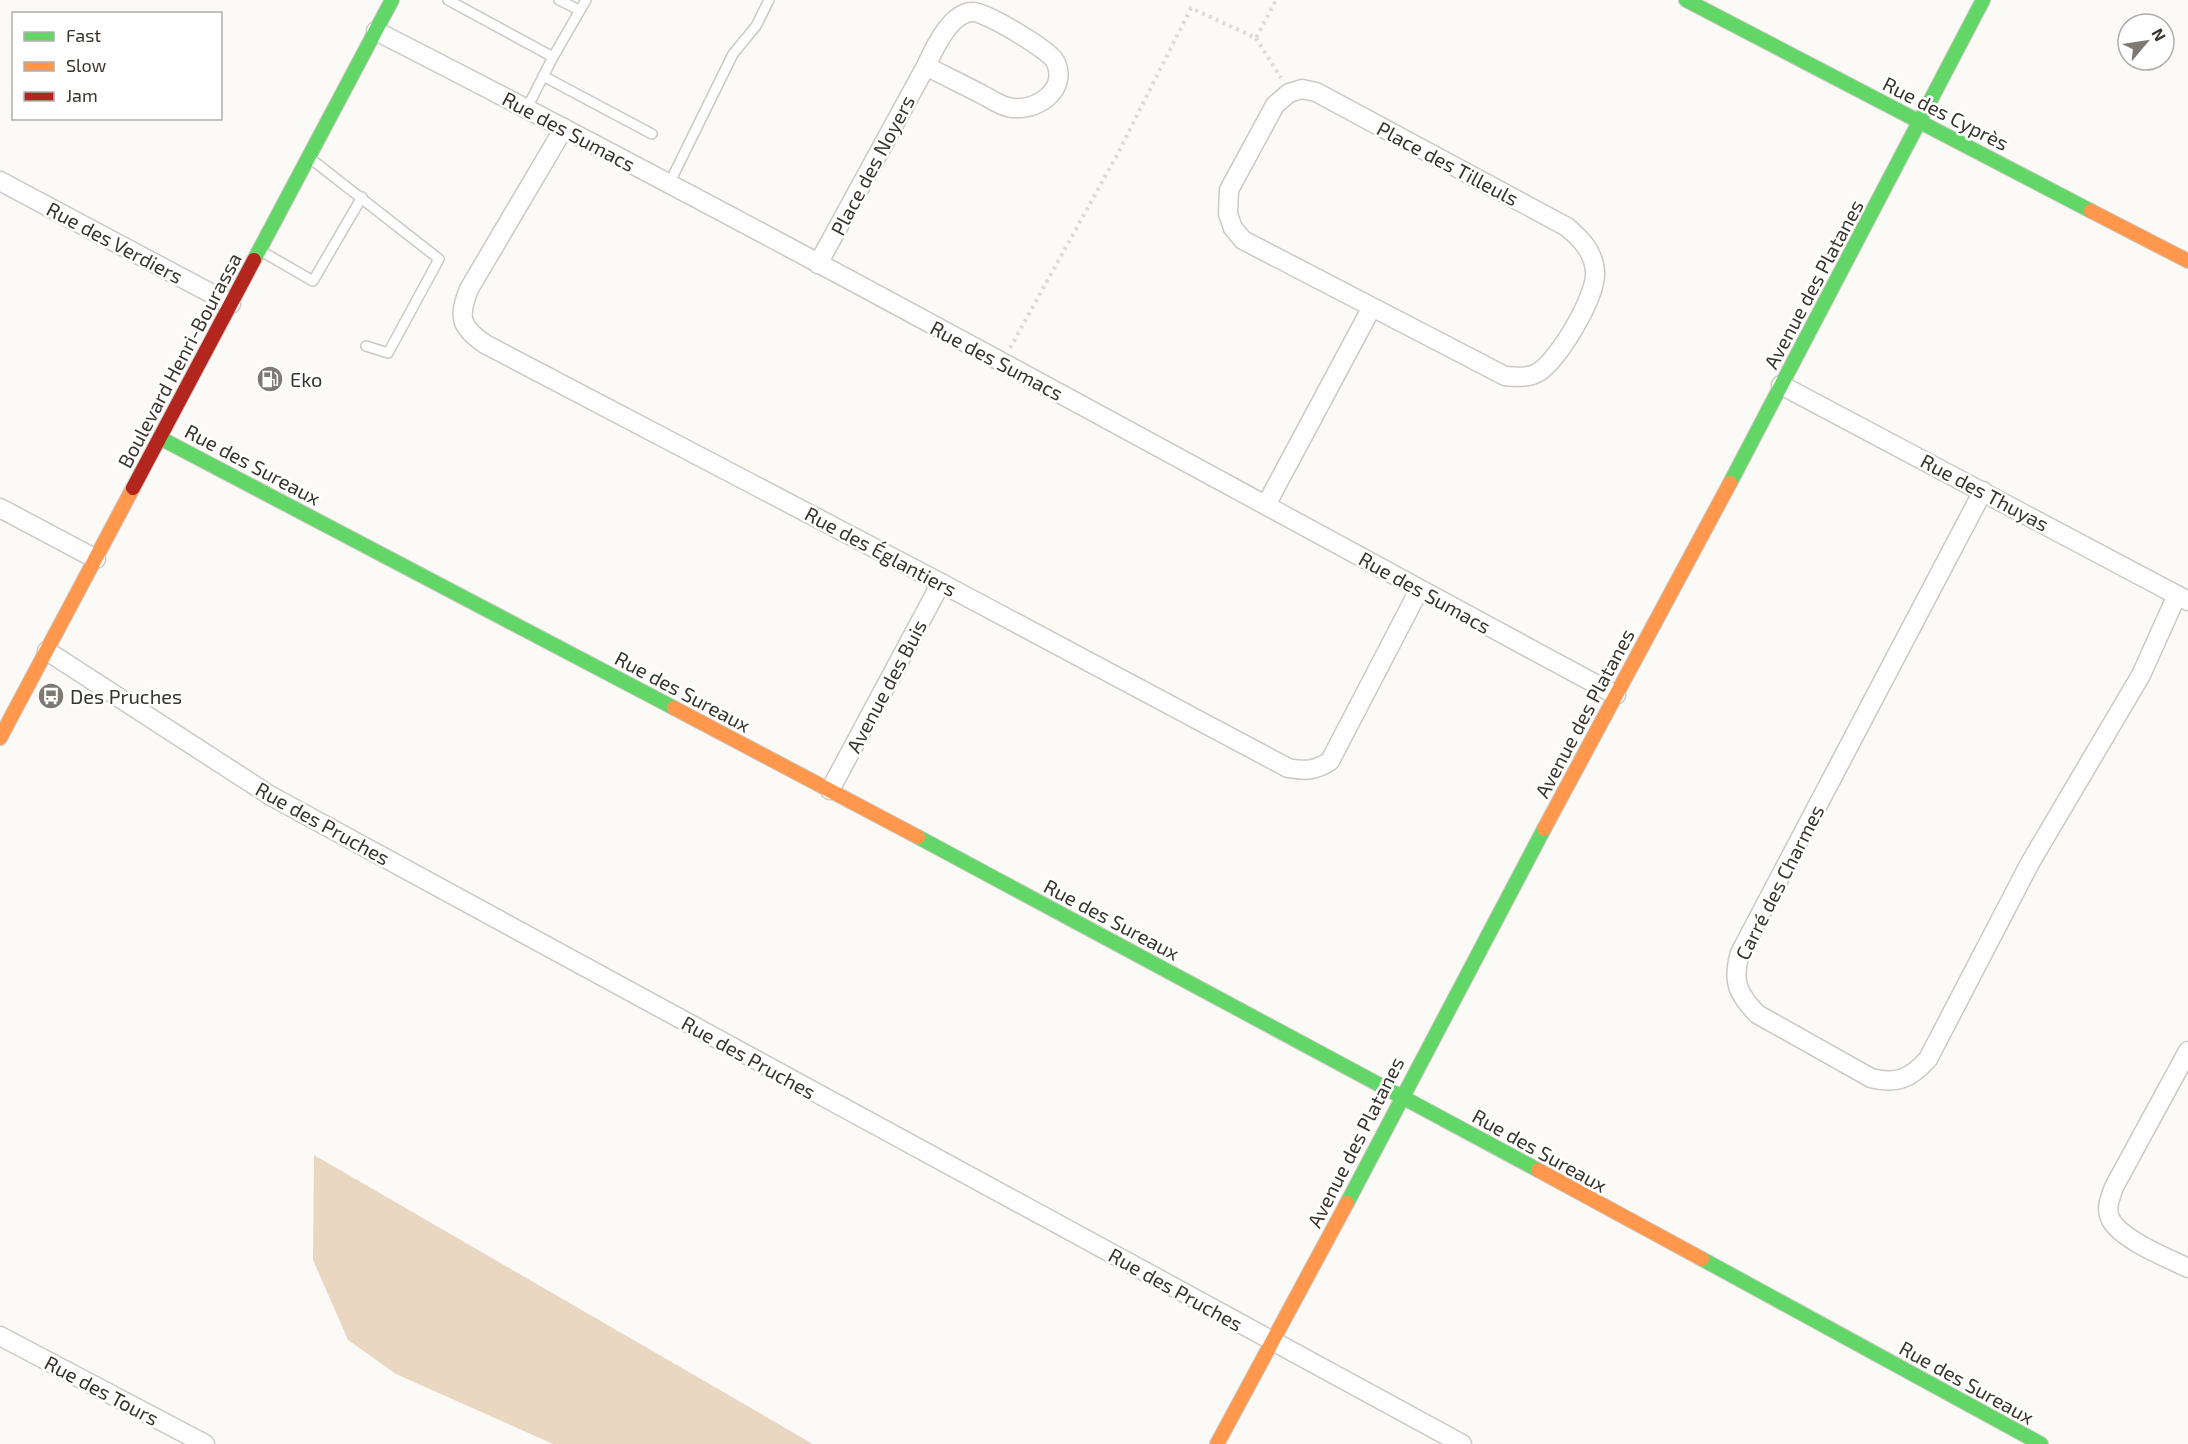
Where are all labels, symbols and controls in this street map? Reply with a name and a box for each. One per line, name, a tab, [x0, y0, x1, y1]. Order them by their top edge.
legend	[12, 12, 222, 120]
north arrow	[2116, 12, 2176, 72]
text: Fast	[66, 24, 101, 46]
text: N	[2148, 25, 2171, 44]
text: Slow	[66, 54, 107, 76]
street label: Rue des Cyprès	[1879, 71, 2013, 155]
text: Jam	[66, 84, 98, 106]
street label: Rue des Sumacs	[499, 86, 639, 176]
street label: Place des Noyers	[825, 91, 919, 239]
street label: Place des Tilleuls	[1373, 116, 1523, 210]
street label: Avenue des Platanes	[1758, 195, 1868, 373]
street label: Rue des Verdiers	[43, 196, 187, 288]
street label: Boulevard Henri-Bourassa	[112, 248, 246, 472]
street label: Rue des Sumacs	[927, 315, 1067, 405]
fuel station icon: Eko	[255, 364, 285, 394]
place label: Eko	[290, 367, 322, 391]
street label: Rue des Sureaux	[181, 418, 325, 510]
street label: Rue des Thuyas	[1917, 448, 2053, 536]
street label: Rue des Églantiers	[801, 501, 961, 601]
street label: Rue des Sumacs	[1355, 546, 1495, 638]
street label: Avenue des Buis	[841, 615, 931, 757]
street label: Avenue des Platanes	[1529, 624, 1639, 802]
street label: Rue des Sureaux	[611, 645, 755, 737]
bus stop icon: Des Pruches	[36, 681, 66, 711]
place label: Des Pruches	[70, 684, 182, 708]
street label: Rue des Pruches	[252, 776, 394, 870]
street label: Carré des Charmes	[1730, 801, 1828, 963]
street label: Rue des Sureaux	[1040, 873, 1184, 965]
street label: Rue des Pruches	[678, 1010, 820, 1104]
street label: Avenue des Platanes	[1302, 1053, 1408, 1231]
street label: Rue des Sureaux	[1469, 1103, 1612, 1197]
street label: Rue des Pruches	[1105, 1242, 1247, 1336]
street label: Rue des Sureaux	[1896, 1335, 2039, 1429]
street label: Rue des Tours	[41, 1350, 163, 1430]

